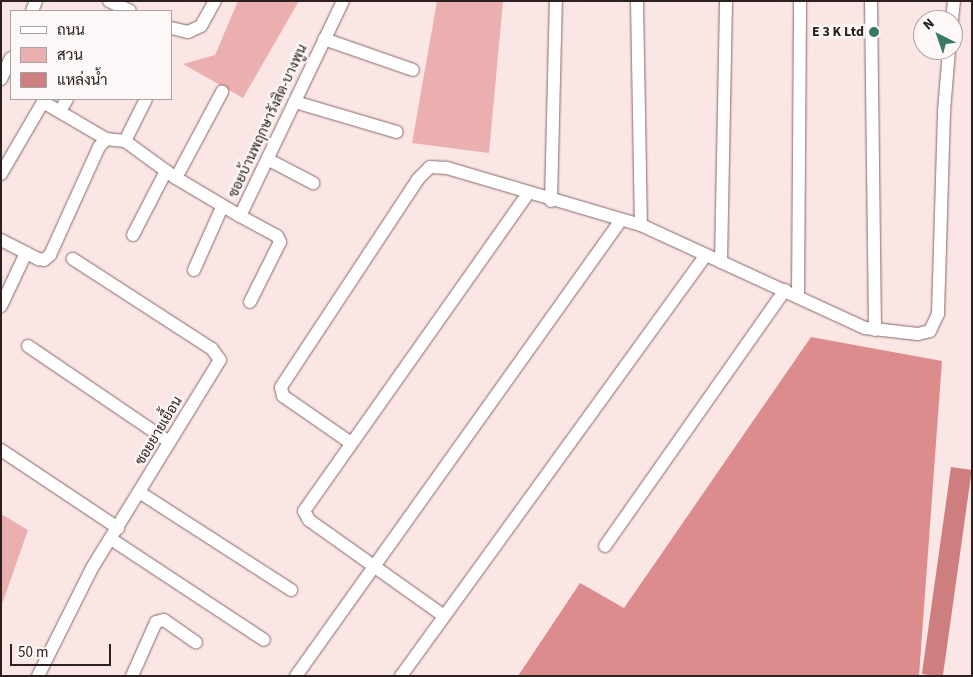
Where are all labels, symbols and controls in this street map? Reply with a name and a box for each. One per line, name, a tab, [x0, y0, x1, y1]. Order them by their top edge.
legend	[10, 10, 172, 100]
north arrow	[913, 10, 963, 60]
text: N	[919, 14, 939, 35]
text: ถนน	[57, 20, 85, 41]
place label: E 3 K Ltd	[812, 24, 864, 40]
marker: E 3 K Ltd	[868, 26, 880, 38]
street label: ซอยบ้านพฤกษารังสิต-บางพูน	[225, 42, 311, 200]
text: สวน	[57, 45, 83, 66]
text: แหล่งน้ำ	[57, 70, 108, 91]
street label: ซอยยายเยื้อน	[132, 394, 186, 468]
scale bar	[12, 634, 114, 666]
text: 50 m	[18, 642, 48, 663]

